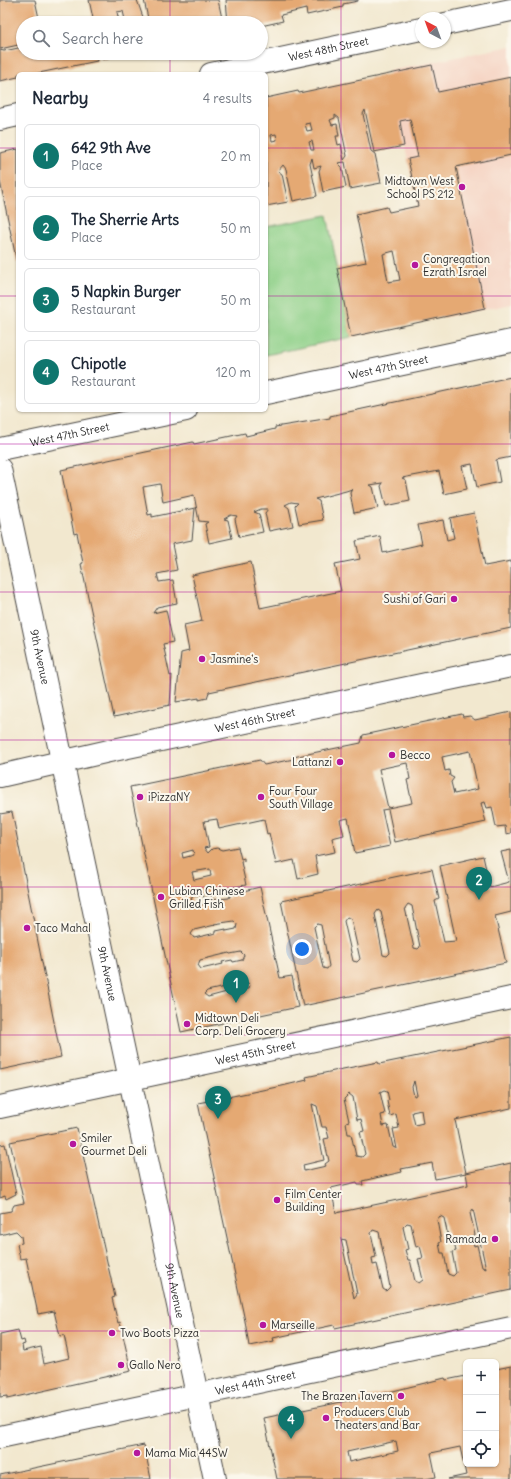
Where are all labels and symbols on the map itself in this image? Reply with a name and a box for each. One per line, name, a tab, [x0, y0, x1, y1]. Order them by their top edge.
north arrow	[415, 12, 451, 48]
street label: West 48th Street	[287, 33, 370, 64]
place label: Midtown West School PS 212	[384, 174, 454, 201]
marker: Midtown West School PS 212	[457, 182, 467, 192]
place label: Congregation Ezrath Israel	[423, 252, 490, 279]
marker: Congregation Ezrath Israel	[410, 260, 420, 270]
street label: West 47th Street	[347, 352, 429, 382]
street label: West 47th Street	[29, 419, 111, 450]
place label: Sushi of Gari	[384, 592, 446, 606]
marker: Sushi of Gari	[449, 594, 459, 604]
street label: 9th Avenue	[27, 628, 53, 686]
place label: Jasmine's	[210, 652, 258, 666]
marker: Jasmine's	[197, 654, 207, 664]
street label: West 46th Street	[214, 705, 297, 735]
place label: Becco	[400, 748, 430, 762]
marker: Becco	[387, 750, 397, 760]
place label: Lattanzi	[292, 755, 332, 769]
marker: Lattanzi	[335, 757, 345, 767]
place label: Four Four South Village	[269, 784, 333, 811]
place label: iPizzaNY	[148, 790, 190, 804]
marker: iPizzaNY	[135, 792, 145, 802]
marker: Four Four South Village	[256, 792, 266, 802]
pin: 2	[466, 867, 492, 900]
place label: Lubian Chinese Grilled Fish	[169, 884, 244, 911]
marker: Lubian Chinese Grilled Fish	[156, 892, 166, 902]
place label: Taco Mahal	[35, 921, 91, 935]
marker: Taco Mahal	[22, 923, 32, 933]
your location	[292, 939, 312, 959]
street label: 9th Avenue	[95, 945, 120, 1003]
pin: 1	[223, 970, 249, 1003]
place label: Midtown Deli Corp. Deli Grocery	[195, 1011, 286, 1038]
marker: Midtown Deli Corp. Deli Grocery	[182, 1019, 192, 1029]
street label: West 45th Street	[214, 1037, 297, 1068]
pin: 3	[205, 1086, 231, 1119]
place label: Smiler Gourmet Deli	[81, 1131, 147, 1158]
marker: Smiler Gourmet Deli	[68, 1139, 78, 1149]
place label: Film Center Building	[285, 1187, 342, 1214]
marker: Film Center Building	[272, 1195, 282, 1205]
place label: Ramada	[445, 1232, 487, 1246]
marker: Ramada	[490, 1234, 500, 1244]
street label: 9th Avenue	[162, 1262, 188, 1319]
place label: Marseille	[271, 1318, 315, 1332]
marker: Marseille	[258, 1320, 268, 1330]
place label: Two Boots Pizza	[120, 1326, 199, 1340]
marker: Two Boots Pizza	[107, 1328, 117, 1338]
place label: Gallo Nero	[129, 1358, 181, 1372]
marker: Gallo Nero	[116, 1360, 126, 1370]
street label: West 44th Street	[214, 1367, 297, 1398]
place label: The Brazen Tavern	[301, 1389, 393, 1403]
marker: The Brazen Tavern	[396, 1391, 406, 1401]
place label: Producers Club Theaters and Bar	[334, 1405, 420, 1432]
pin: 4	[278, 1406, 304, 1439]
marker: Producers Club Theaters and Bar	[321, 1413, 331, 1423]
place label: Mama Mia 44SW	[145, 1446, 228, 1460]
marker: Mama Mia 44SW	[132, 1448, 142, 1458]

